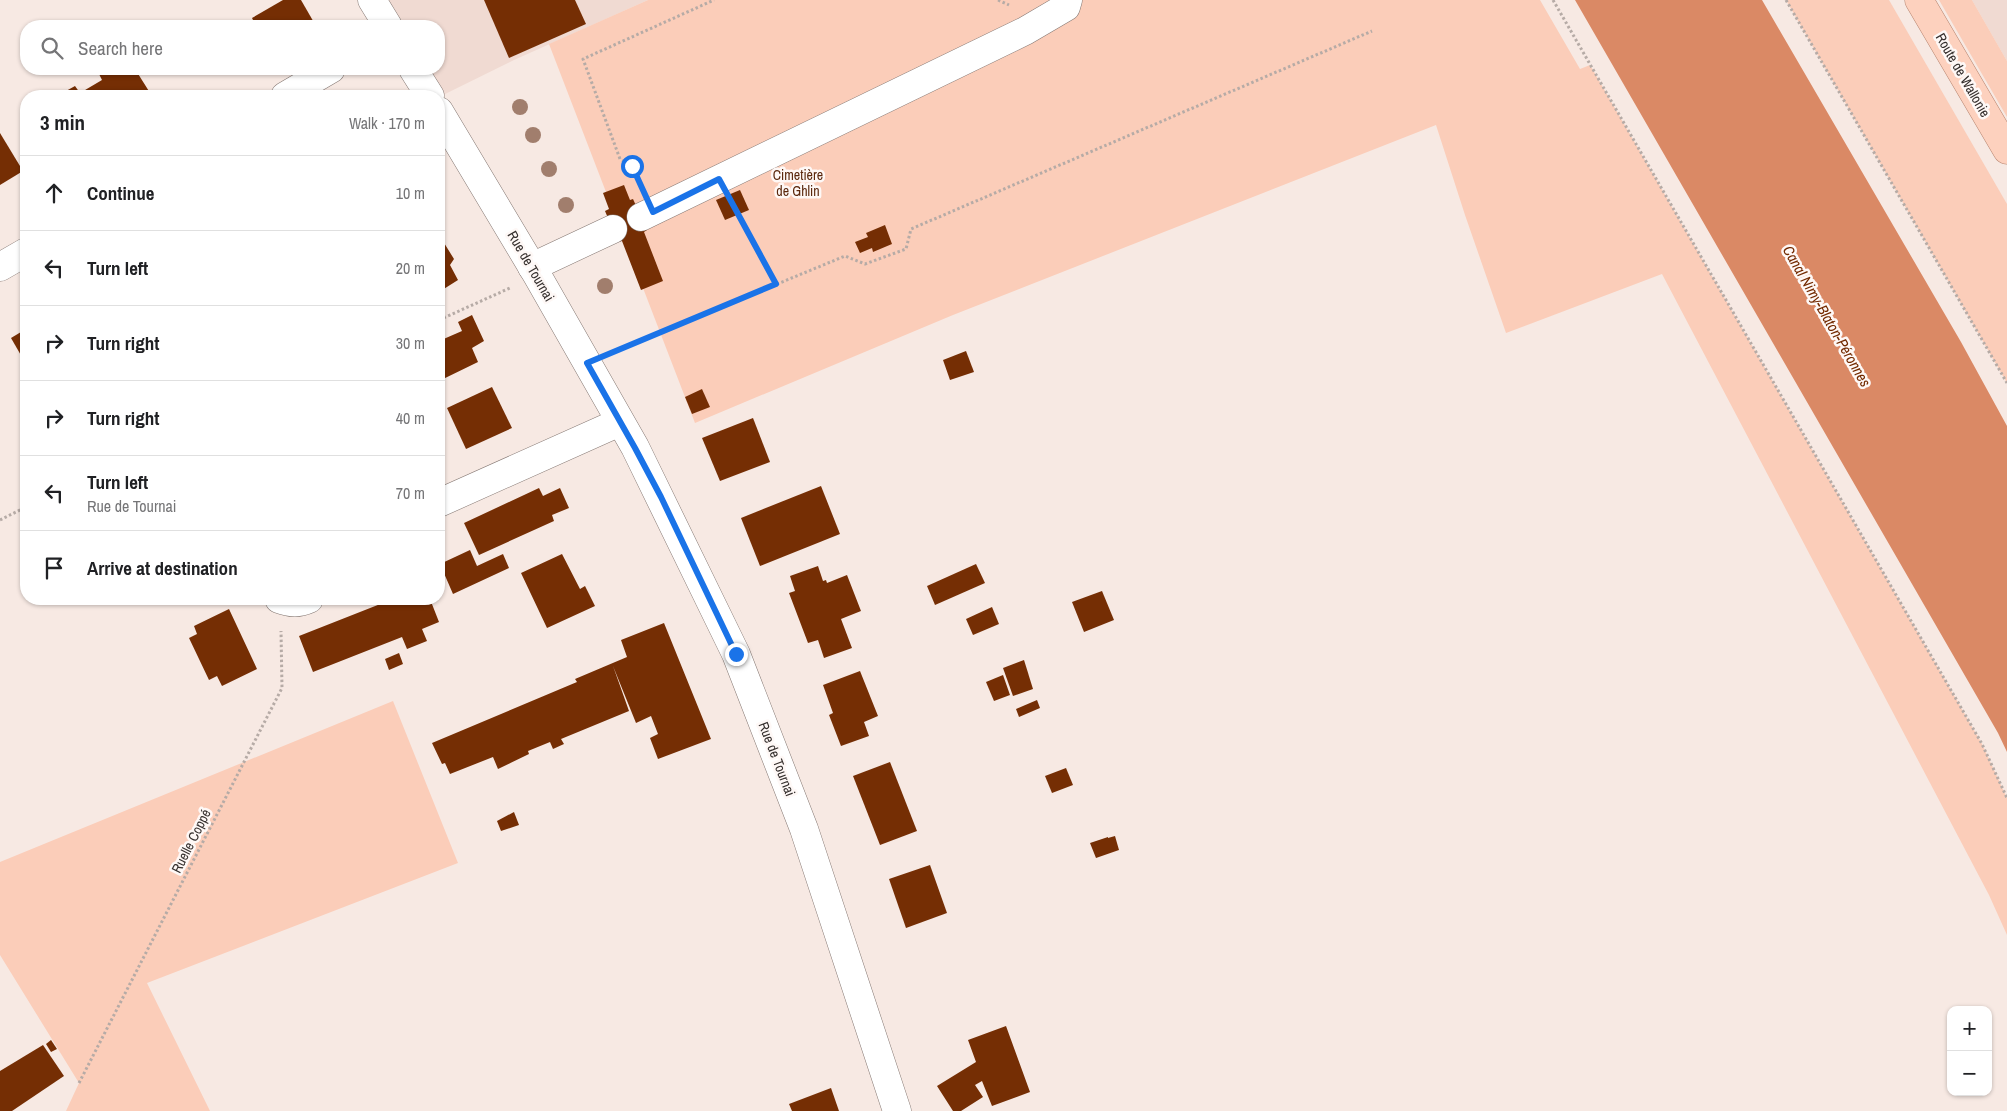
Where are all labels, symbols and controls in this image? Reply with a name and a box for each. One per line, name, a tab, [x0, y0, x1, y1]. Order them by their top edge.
search box	[20, 20, 445, 75]
street label: Route de Wallonie	[1932, 30, 1994, 120]
icon: search	[38, 34, 66, 62]
text: Search here	[78, 35, 163, 61]
text: 3 min	[40, 108, 85, 137]
text: Walk · 170 m	[349, 112, 425, 134]
route start	[621, 155, 644, 178]
park label: Cimetière de Ghlin	[773, 166, 823, 200]
icon: ahead	[40, 179, 68, 207]
text: Continue	[87, 180, 155, 206]
text: 10 m	[396, 182, 425, 204]
street label: Rue de Tournai	[504, 228, 558, 304]
water label: Canal Nimy-Blaton-Péronnes	[1778, 241, 1876, 391]
icon: left	[40, 254, 68, 282]
text: Turn left	[87, 255, 148, 281]
text: 20 m	[396, 257, 425, 279]
icon: right	[40, 329, 68, 357]
text: Turn right	[87, 330, 159, 356]
text: 30 m	[396, 332, 425, 354]
icon: right	[40, 404, 68, 432]
text: Turn right	[87, 405, 159, 431]
text: 40 m	[396, 407, 425, 429]
text: Turn left	[87, 469, 148, 495]
icon: left	[40, 479, 68, 507]
text: 70 m	[396, 482, 425, 504]
text: Rue de Tournai	[87, 495, 177, 517]
icon: arrive	[40, 554, 68, 582]
text: Arrive at destination	[87, 555, 238, 581]
route end	[725, 643, 748, 666]
street label: Rue de Tournai	[755, 719, 799, 799]
street label: Ruelle Coppé	[167, 806, 215, 876]
map controls	[1947, 1006, 1992, 1096]
button: +	[1947, 1006, 1992, 1051]
button: −	[1947, 1051, 1992, 1096]

